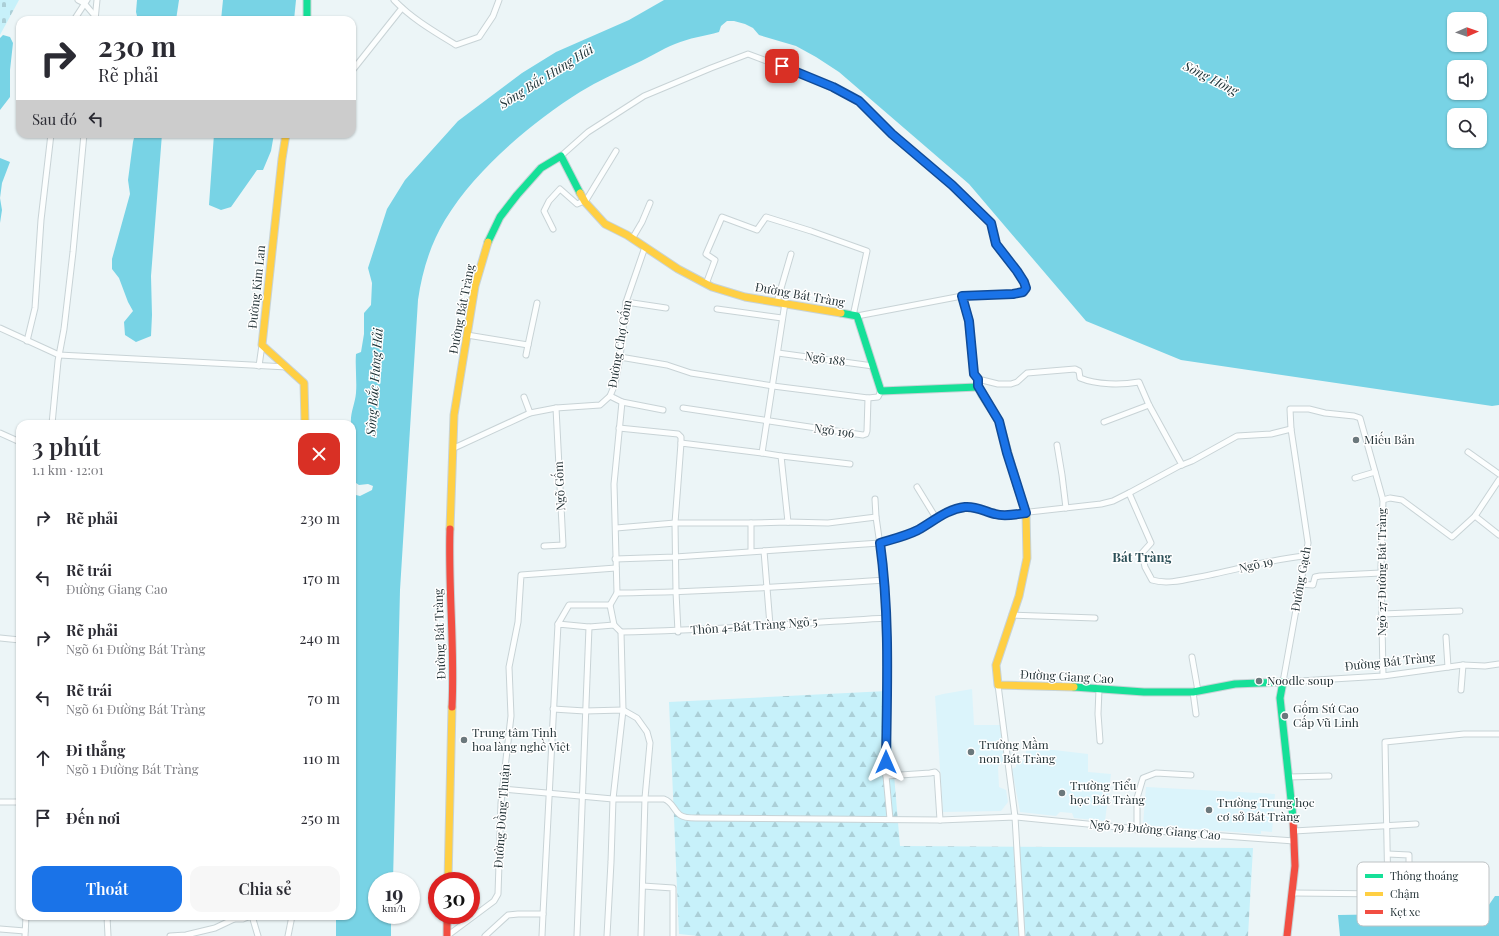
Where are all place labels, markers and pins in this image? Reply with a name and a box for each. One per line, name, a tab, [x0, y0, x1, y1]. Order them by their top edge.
pin	[765, 49, 799, 83]
place label: Miếu Bản	[1364, 431, 1415, 447]
marker: Miếu Bản	[1351, 435, 1361, 445]
place label: Noodle soup	[1267, 672, 1334, 688]
marker: Noodle soup	[1254, 676, 1264, 686]
place label: Gốm Sứ Cao Cấp Vũ Linh	[1293, 700, 1359, 730]
marker: Gốm Sứ Cao Cấp Vũ Linh	[1280, 711, 1290, 721]
place label: Trung tâm Tinh hoa làng nghề Việt	[472, 724, 571, 754]
marker: Trung tâm Tinh hoa làng nghề Việt	[459, 735, 469, 745]
place label: Trường Mầm non Bát Tràng	[979, 736, 1056, 766]
marker: Trường Mầm non Bát Tràng	[966, 747, 976, 757]
place label: Trường Tiểu học Bát Tràng	[1070, 777, 1145, 807]
marker: Trường Tiểu học Bát Tràng	[1057, 788, 1067, 798]
place label: Trường Trung học cơ sở Bát Tràng	[1217, 794, 1315, 824]
marker: Trường Trung học cơ sở Bát Tràng	[1204, 805, 1214, 815]

